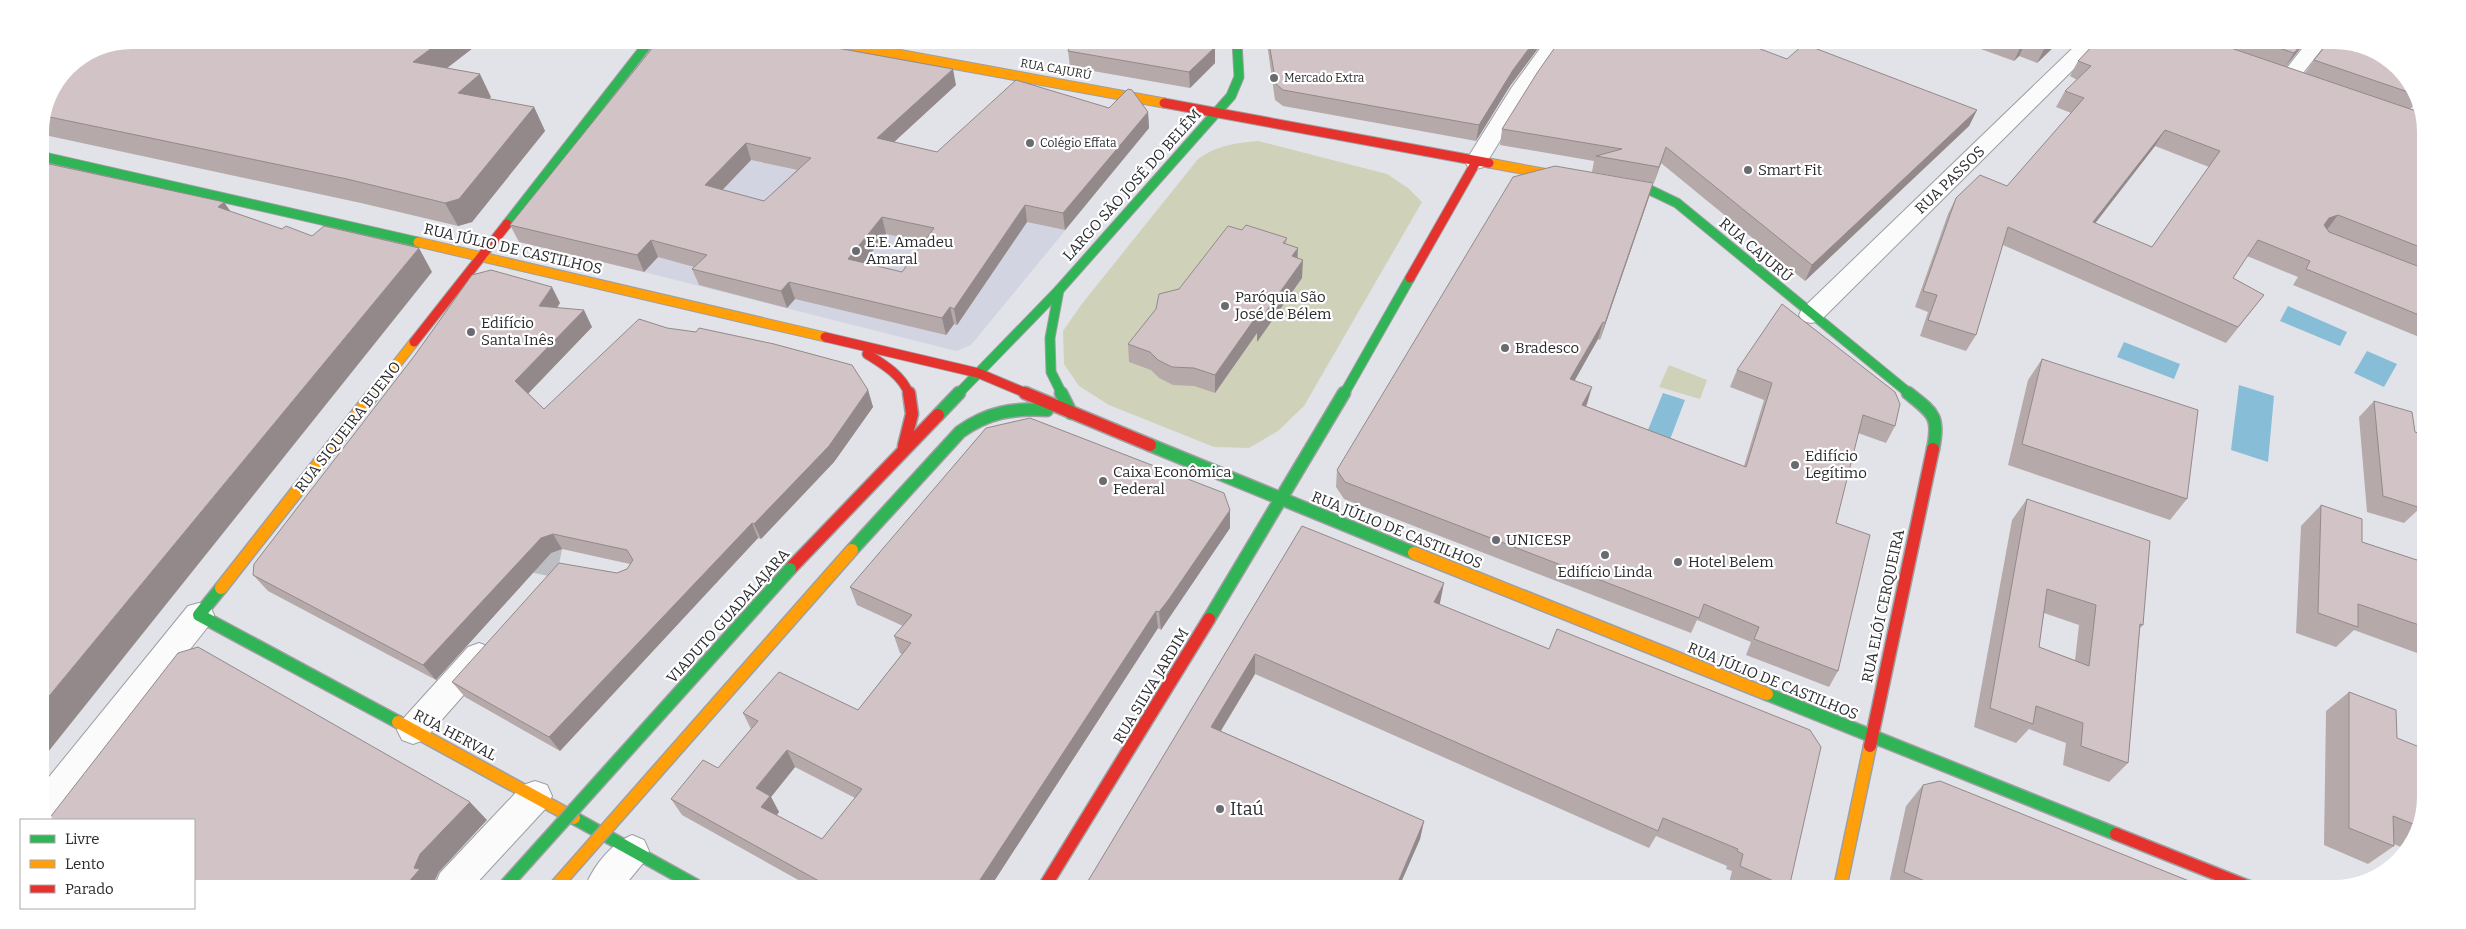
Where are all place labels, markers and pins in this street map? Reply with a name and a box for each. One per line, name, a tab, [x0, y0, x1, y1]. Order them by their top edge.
place label: Mercado Extra	[1284, 71, 1365, 85]
marker: Mercado Extra	[1268, 72, 1280, 84]
place label: Colégio Effata	[1040, 136, 1117, 150]
marker: Colégio Effata	[1024, 137, 1036, 149]
place label: Smart Fit	[1758, 161, 1823, 179]
marker: Smart Fit	[1742, 164, 1754, 176]
place label: E.E. Amadeu Amaral	[866, 233, 953, 268]
marker: E.E. Amadeu Amaral	[850, 245, 862, 257]
place label: Paróquia São José de Bélem	[1234, 288, 1332, 323]
marker: Paróquia São José de Bélem	[1219, 300, 1231, 312]
place label: Edifício Santa Inês	[481, 314, 554, 349]
marker: Edifício Santa Inês	[465, 326, 477, 338]
place label: Bradesco	[1515, 339, 1579, 357]
marker: Bradesco	[1499, 342, 1511, 354]
place label: Edifício Legítimo	[1805, 447, 1867, 482]
marker: Edifício Legítimo	[1789, 459, 1801, 471]
place label: Caixa Econômica Federal	[1113, 463, 1232, 498]
marker: Caixa Econômica Federal	[1097, 475, 1109, 487]
place label: UNICESP	[1506, 531, 1571, 549]
marker: UNICESP	[1490, 534, 1502, 546]
marker: Edifício Linda	[1599, 549, 1611, 561]
place label: Hotel Belem	[1688, 553, 1774, 571]
marker: Hotel Belem	[1672, 556, 1684, 568]
place label: Edifício Linda	[1558, 563, 1652, 581]
place label: Itaú	[1230, 798, 1264, 820]
marker: Itaú	[1214, 803, 1226, 815]

